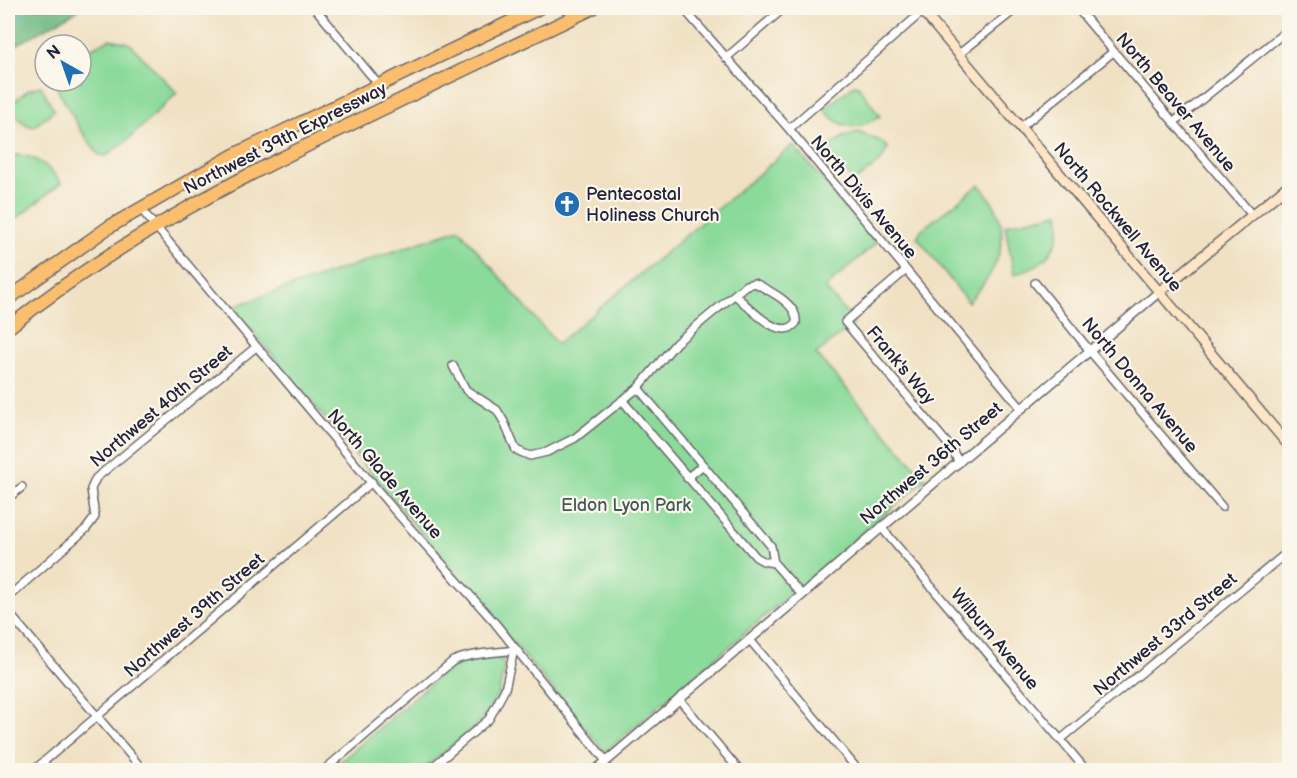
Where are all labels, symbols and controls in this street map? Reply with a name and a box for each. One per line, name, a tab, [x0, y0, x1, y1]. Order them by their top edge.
street label: North Beaver Avenue	[1111, 29, 1240, 176]
north arrow	[33, 33, 93, 93]
text: N	[44, 42, 65, 64]
street label: Northwest 39th Expressway	[180, 78, 391, 199]
street label: North Divis Avenue	[806, 131, 922, 264]
street label: North Rockwell Avenue	[1049, 139, 1186, 296]
place label: Pentecostal Holiness Church	[586, 184, 720, 226]
church icon: Pentecostal Holiness Church	[552, 189, 582, 219]
street label: North Donna Avenue	[1077, 314, 1202, 457]
street label: Frank's Way	[862, 322, 940, 409]
street label: Northwest 40th Street	[86, 341, 237, 472]
street label: Northwest 36th Street	[856, 397, 1007, 529]
street label: North Glade Avenue	[323, 405, 447, 544]
park label: Eldon Lyon Park	[561, 495, 691, 516]
street label: Northwest 39th Street	[120, 549, 269, 682]
street label: Northwest 33rd Street	[1090, 568, 1241, 700]
street label: Wilburn Avenue	[946, 584, 1043, 694]

